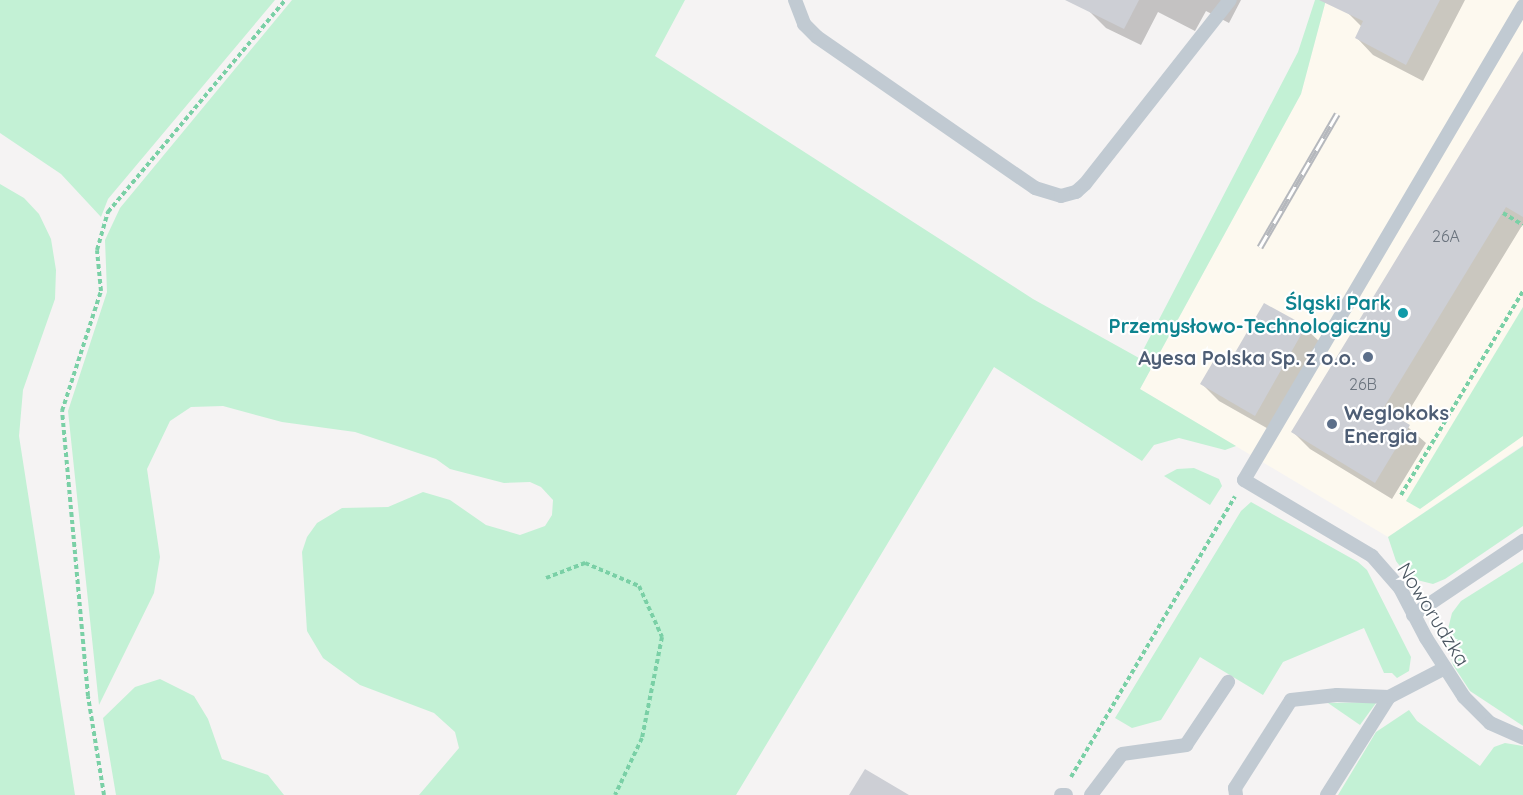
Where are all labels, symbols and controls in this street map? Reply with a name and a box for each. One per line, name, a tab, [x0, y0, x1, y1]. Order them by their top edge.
house number: 26A	[1432, 226, 1460, 246]
place label: Śląski Park Przemysłowo-Technologiczny	[1109, 290, 1391, 337]
marker: Śląski Park Przemysłowo-Technologiczny	[1396, 306, 1410, 320]
place label: Ayesa Polska Sp. z o.o.	[1138, 345, 1356, 369]
marker: Ayesa Polska Sp. z o.o.	[1361, 350, 1375, 364]
house number: 26B	[1349, 374, 1377, 394]
place label: Weglokoks Energia	[1344, 400, 1449, 447]
marker: Weglokoks Energia	[1325, 417, 1339, 431]
street label: Noworudzka	[1393, 558, 1475, 670]

